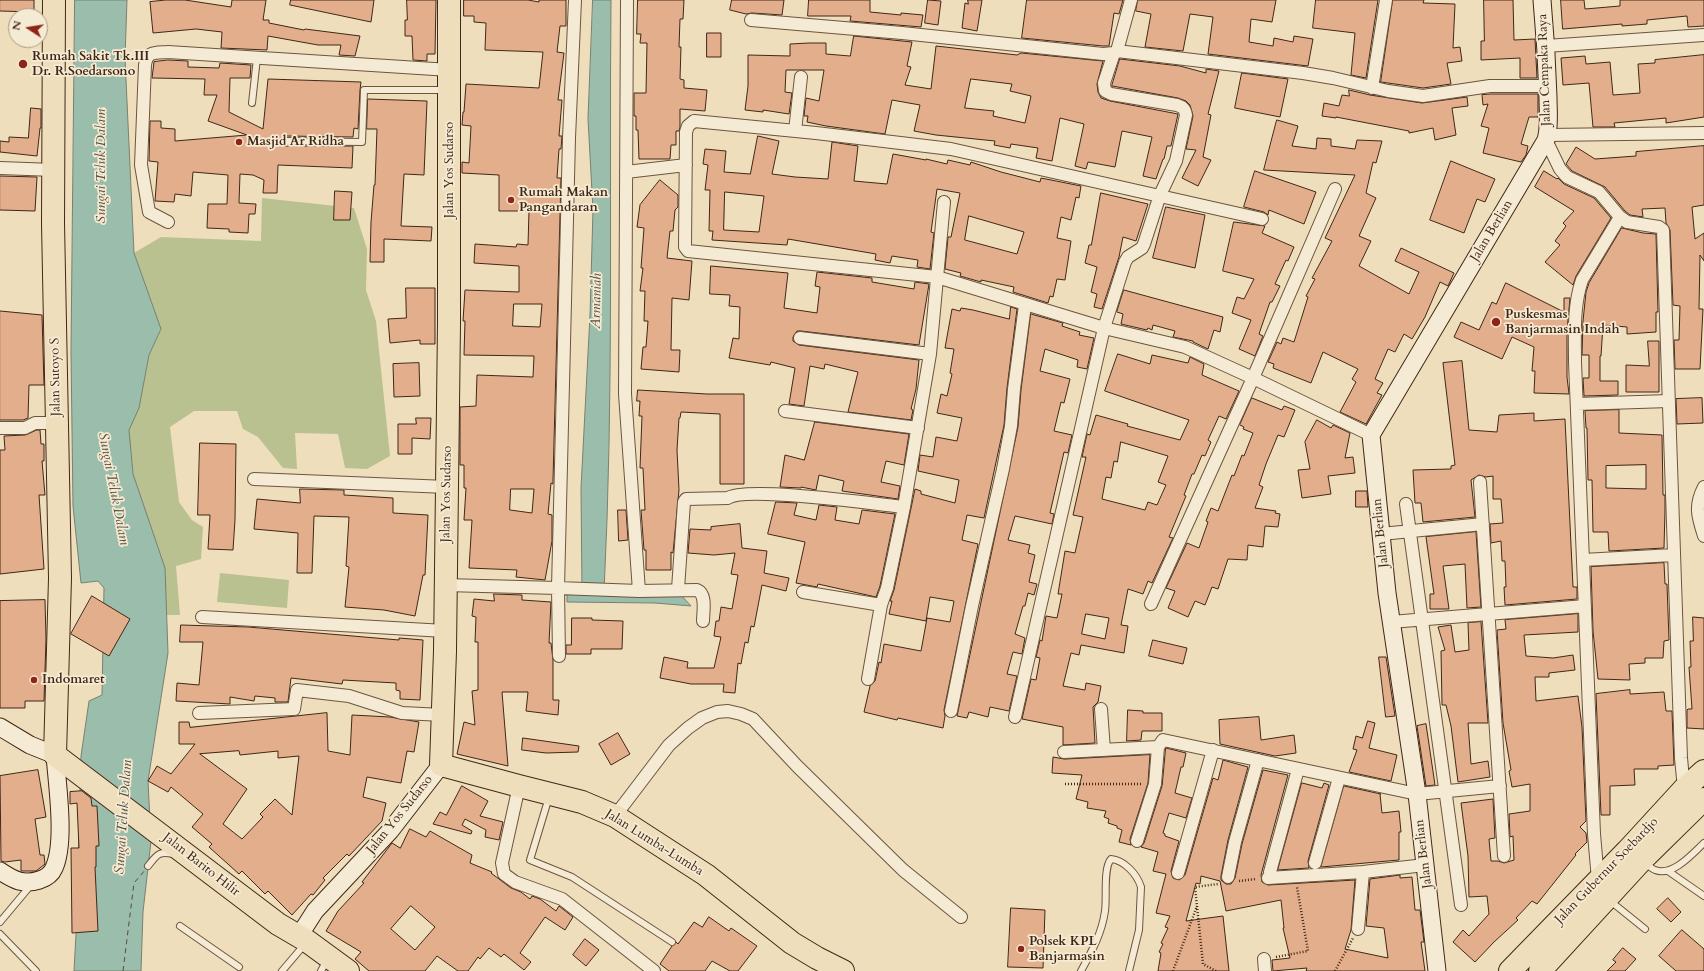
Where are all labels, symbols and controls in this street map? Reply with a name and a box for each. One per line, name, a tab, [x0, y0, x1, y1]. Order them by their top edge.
north arrow	[8, 8, 48, 48]
street label: Jalan Cempaka Raya	[1535, 14, 1555, 126]
text: N	[8, 19, 25, 32]
place label: Rumah Sakit Tk.III Dr. R.Soedarsono	[32, 49, 149, 80]
marker: Rumah Sakit Tk.III Dr. R.Soedarsono	[17, 58, 29, 70]
water label: Sungai Teluk Dalam	[94, 109, 110, 223]
street label: Jalan Yos Sudarso	[442, 122, 458, 218]
place label: Masjid Ar Ridha	[247, 134, 344, 150]
marker: Masjid Ar Ridha	[234, 137, 244, 147]
place label: Rumah Makan Pangandaran	[519, 185, 608, 216]
marker: Rumah Makan Pangandaran	[506, 195, 516, 205]
street label: Jalan Berlian	[1467, 197, 1517, 265]
water label: Armaniah	[588, 273, 606, 329]
place label: Puskesmas Banjarmasin Indah	[1505, 307, 1620, 338]
marker: Puskesmas Banjarmasin Indah	[1490, 316, 1502, 328]
street label: Jalan Sutoyo S	[48, 338, 64, 416]
water label: Sungai Teluk Dalam	[94, 431, 132, 547]
street label: Jalan Yos Sudarso	[438, 446, 456, 542]
street label: Jalan Berlian	[1370, 498, 1392, 568]
place label: Indomaret	[42, 672, 105, 688]
marker: Indomaret	[29, 675, 39, 685]
water label: Sungai Teluk Dalam	[112, 759, 136, 875]
street label: Jalan Yos Sudarso	[364, 773, 436, 857]
street label: Jalan Lumba-Lumba	[602, 807, 706, 879]
street label: Jalan Gubernur Soebardjo	[1552, 815, 1662, 927]
street label: Jalan Berlian	[1412, 819, 1436, 889]
street label: Jalan Barito Hilir	[159, 830, 243, 900]
place label: Polsek KPL Banjarmasin	[1029, 934, 1105, 965]
marker: Polsek KPL Banjarmasin	[1016, 944, 1026, 954]

